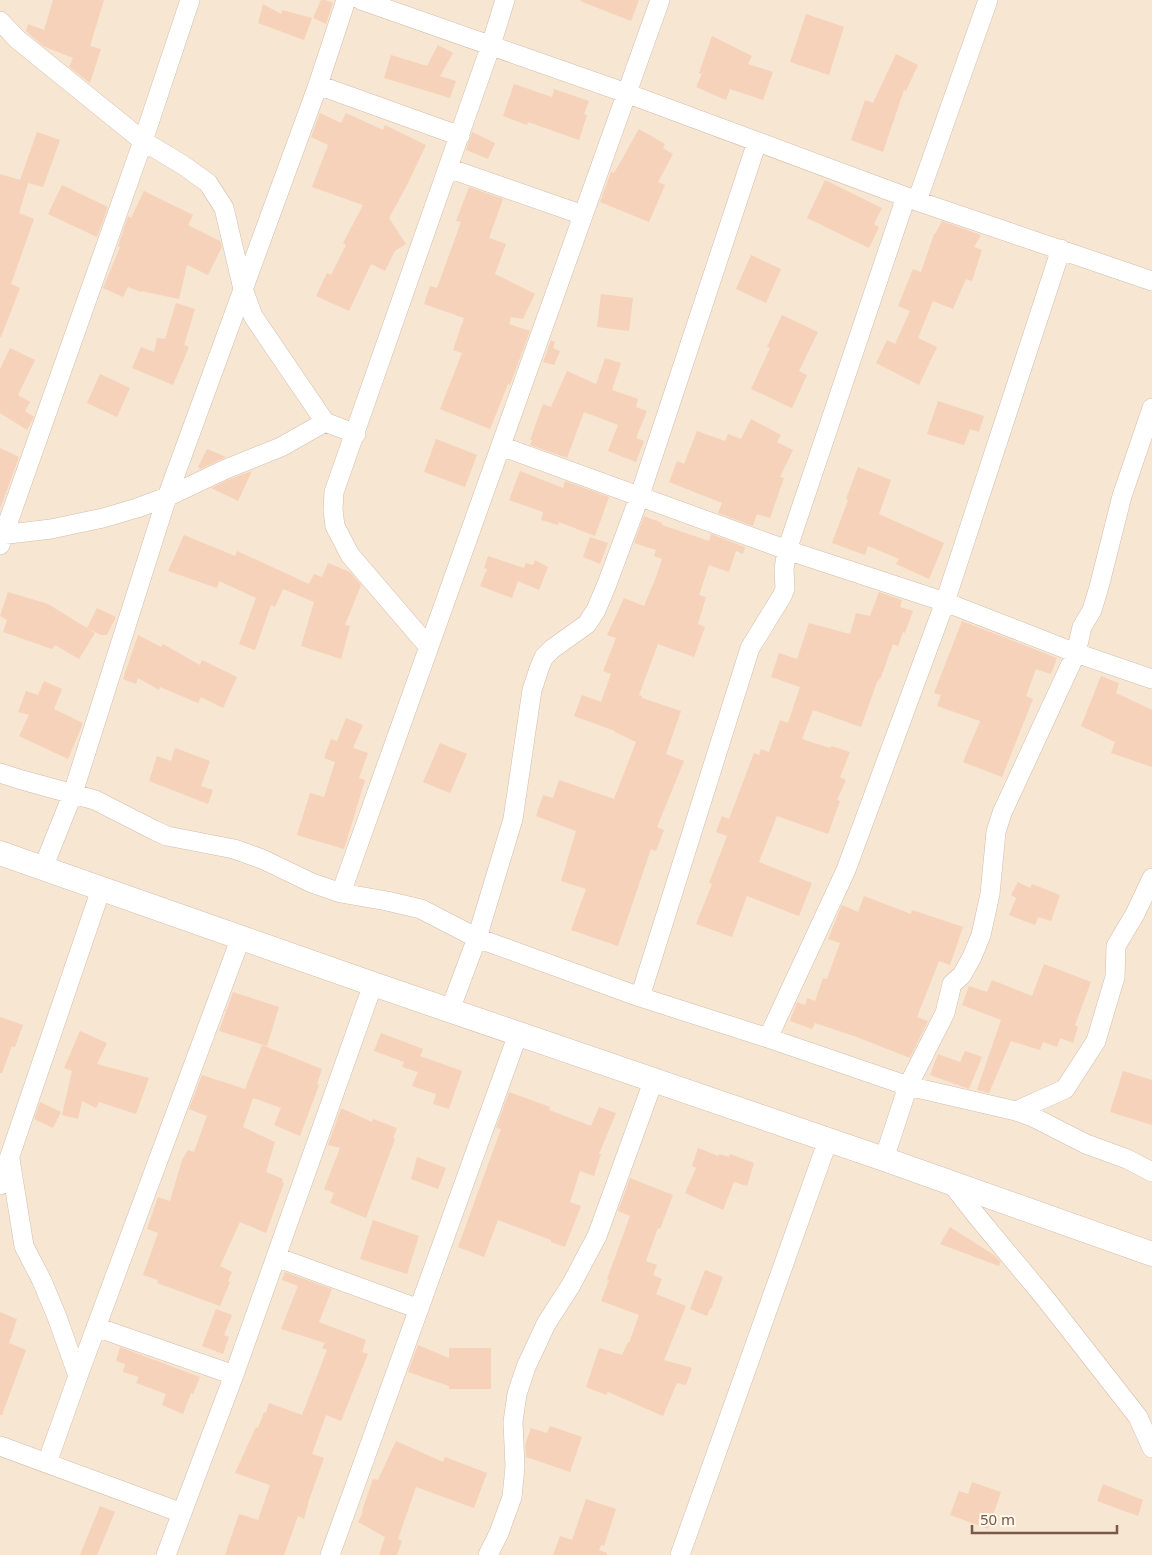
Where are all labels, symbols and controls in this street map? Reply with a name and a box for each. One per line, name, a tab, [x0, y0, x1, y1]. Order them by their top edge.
scale bar	[972, 1502, 1117, 1534]
text: 50 m	[980, 1509, 1015, 1529]

